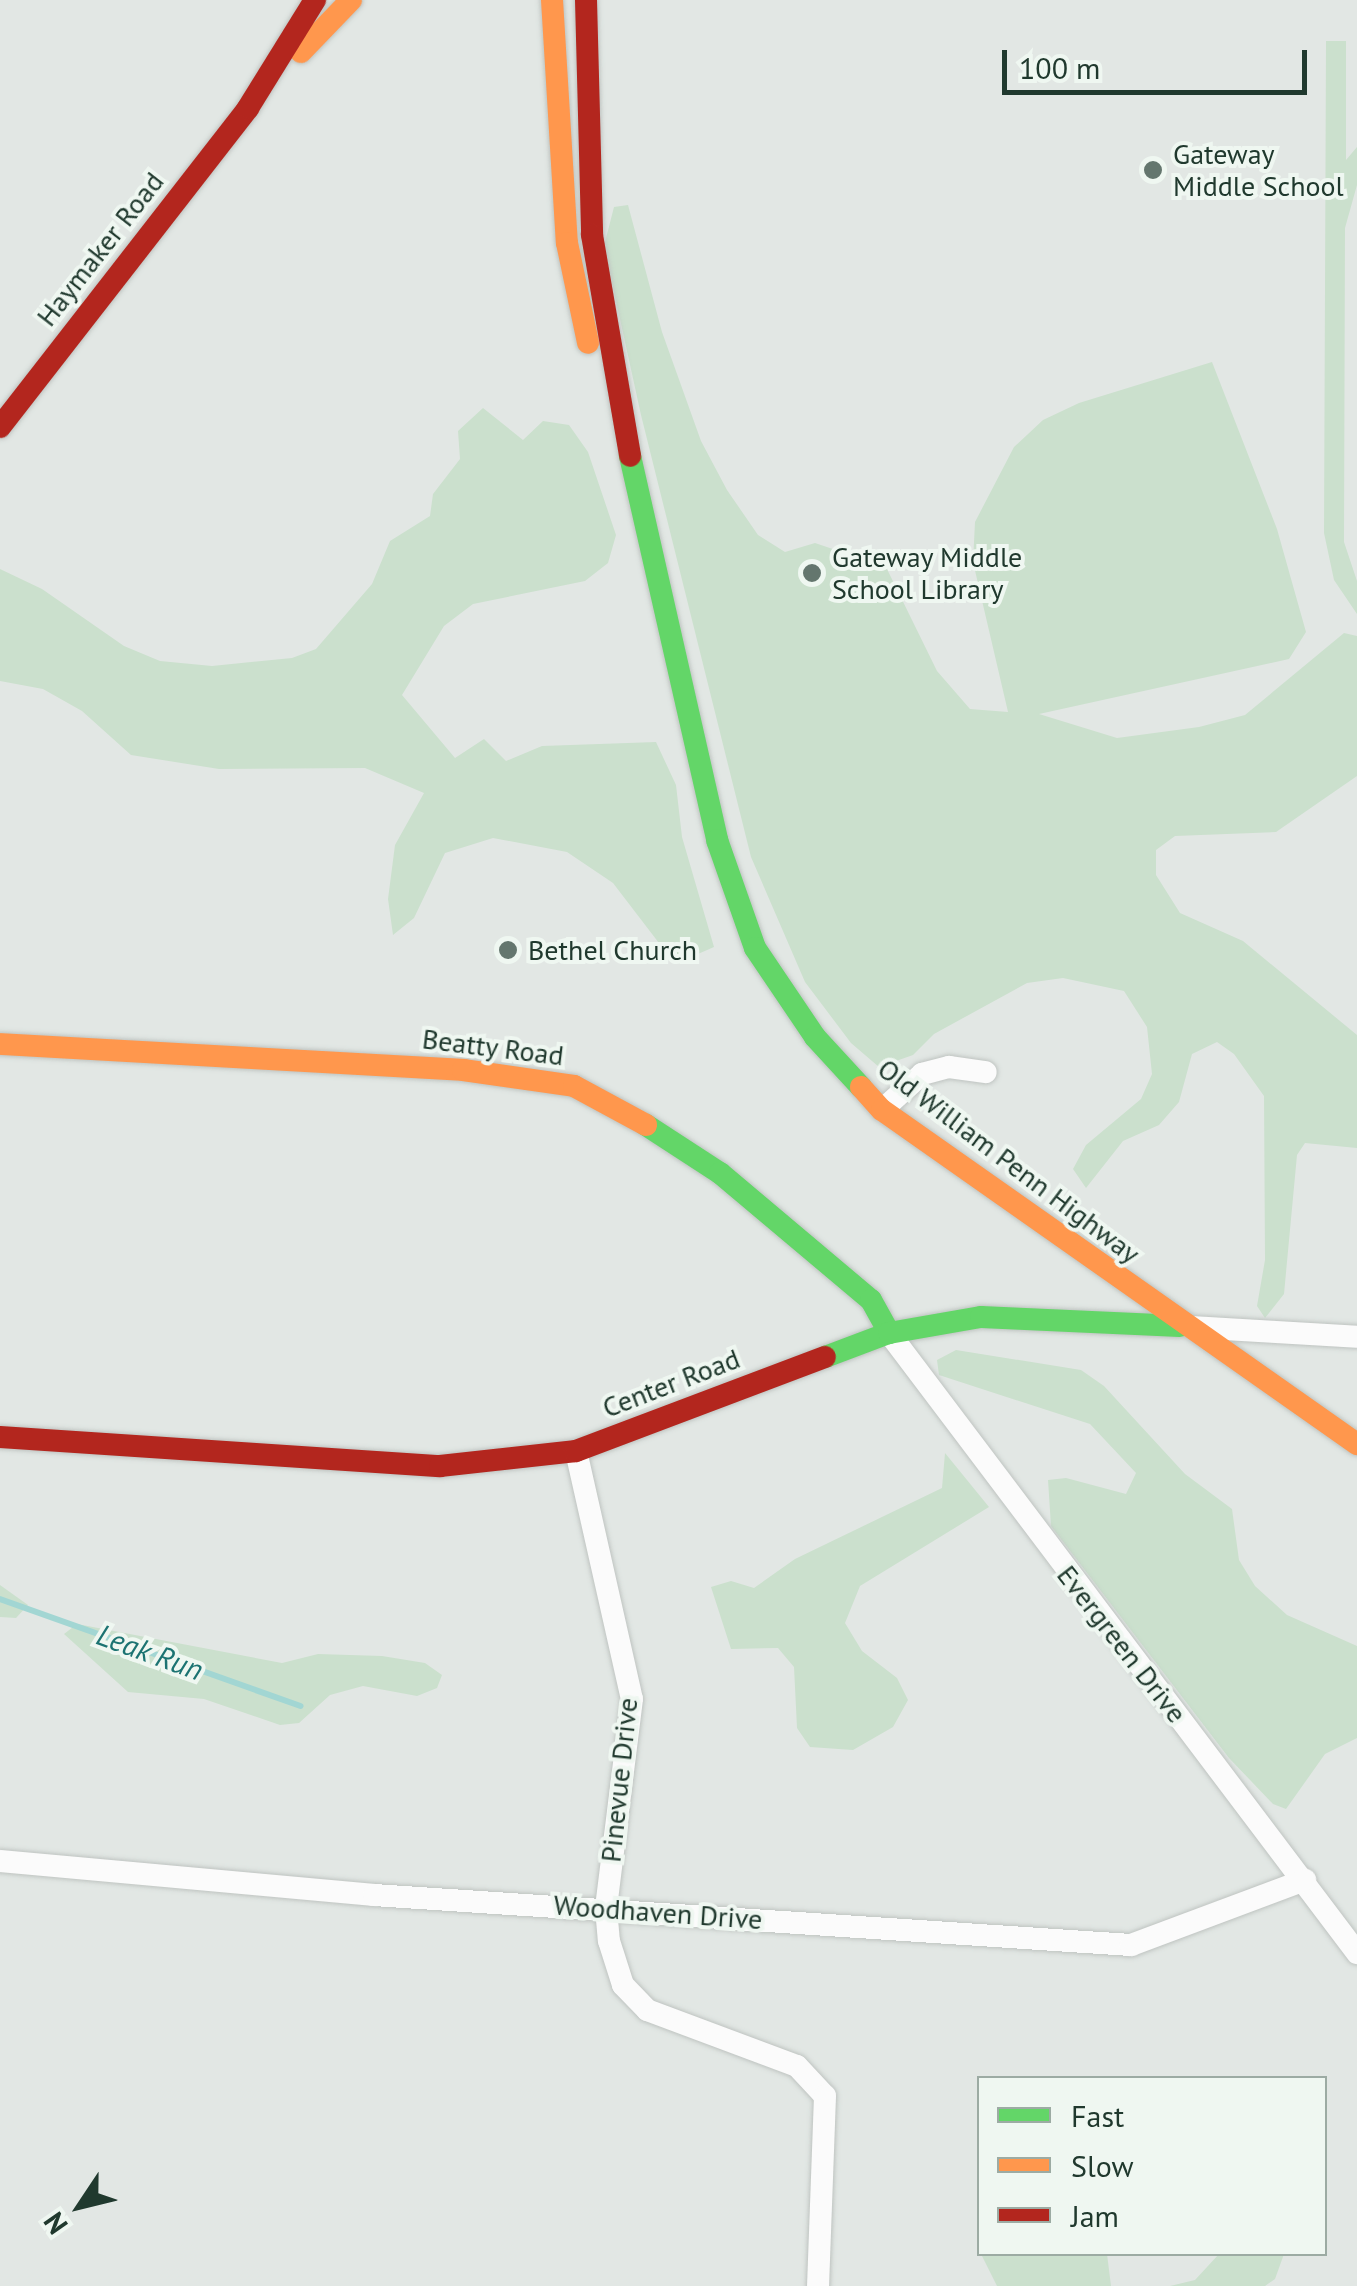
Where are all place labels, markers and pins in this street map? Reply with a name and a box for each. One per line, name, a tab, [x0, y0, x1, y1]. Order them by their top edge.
place label: Gateway Middle School	[1173, 137, 1344, 203]
marker: Gateway Middle School	[1142, 159, 1164, 181]
place label: Gateway Middle School Library	[832, 540, 1023, 606]
marker: Gateway Middle School Library	[801, 562, 823, 584]
place label: Bethel Church	[528, 933, 697, 967]
marker: Bethel Church	[497, 939, 519, 961]

